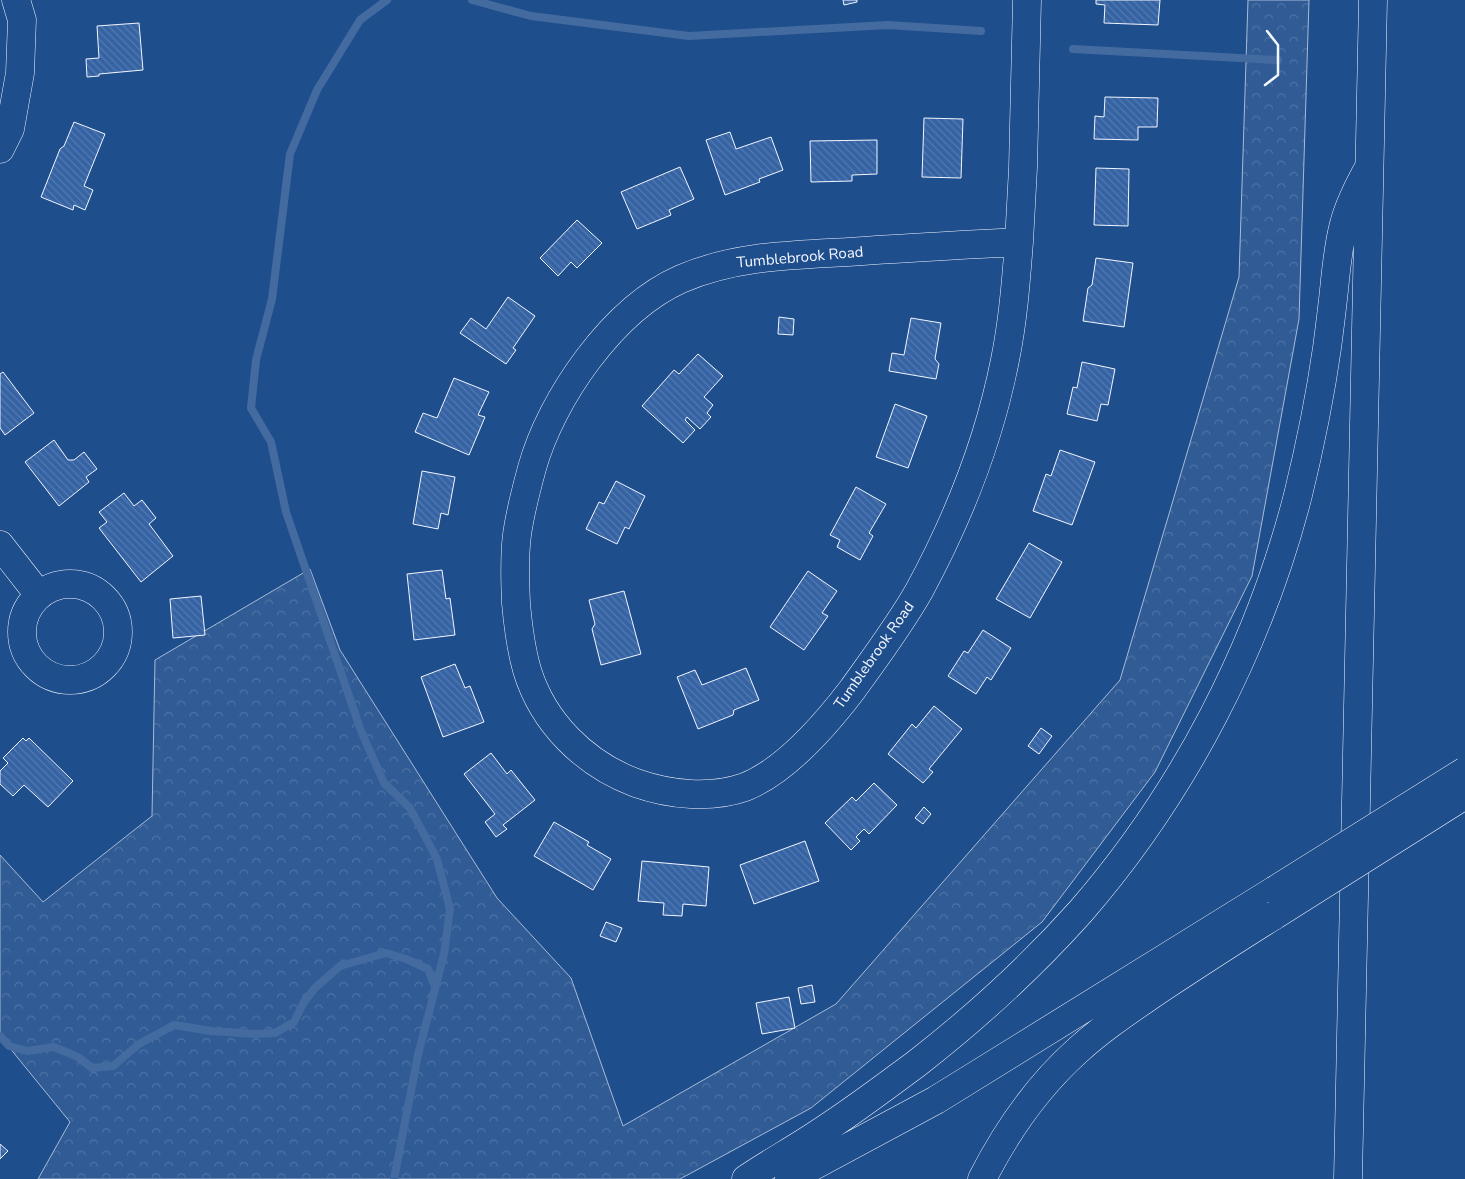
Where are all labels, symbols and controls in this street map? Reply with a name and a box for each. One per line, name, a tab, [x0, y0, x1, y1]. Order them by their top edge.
street label: Tumblebrook Road	[736, 241, 864, 273]
street label: Tumblebrook Road	[829, 597, 919, 713]

